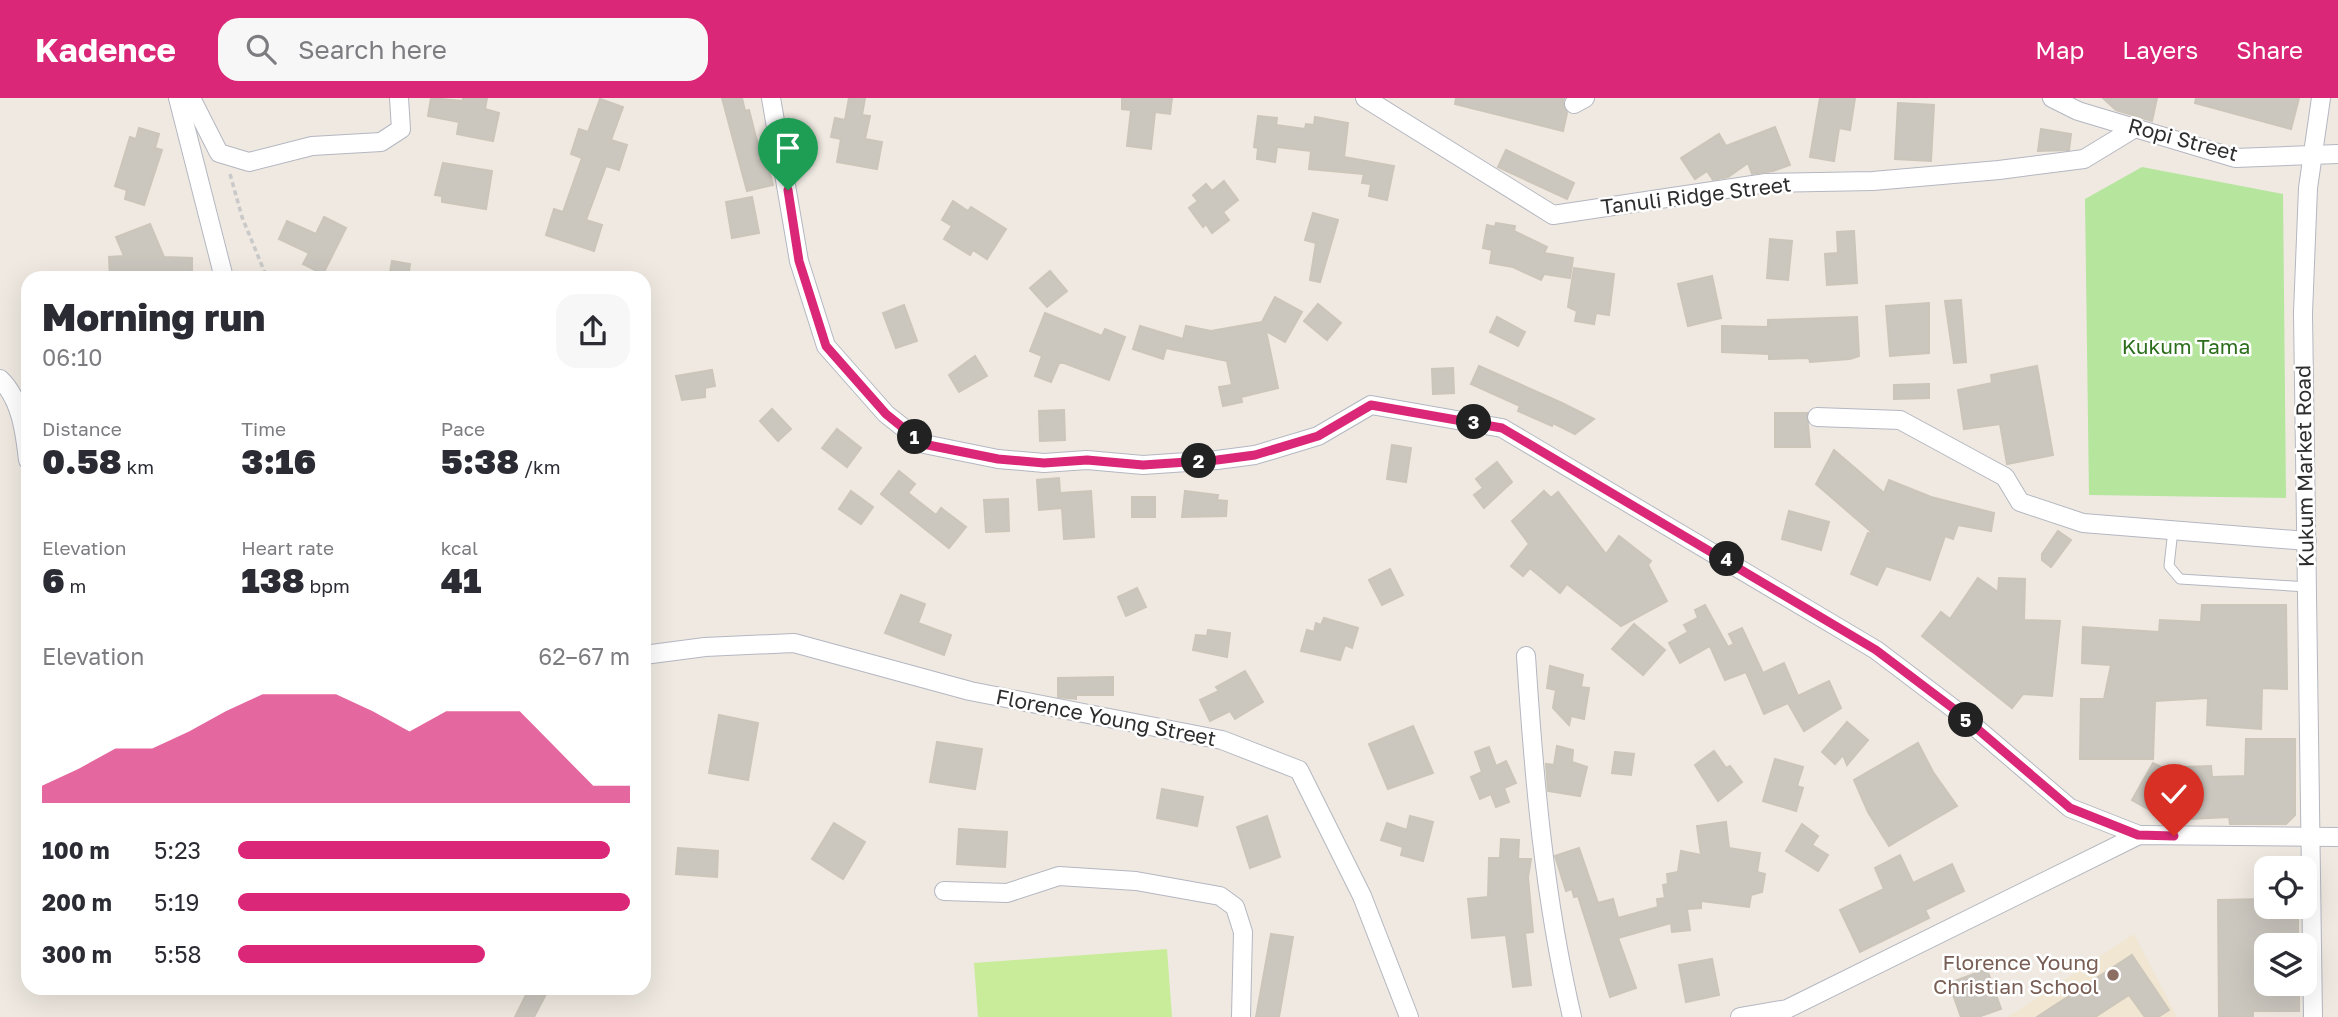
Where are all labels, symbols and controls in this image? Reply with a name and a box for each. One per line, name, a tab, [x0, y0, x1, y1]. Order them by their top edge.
search box	[218, 18, 708, 81]
text: Kadence	[35, 30, 176, 69]
icon: search	[242, 30, 280, 68]
text: Search here	[298, 34, 447, 65]
text: Map	[2035, 35, 2084, 64]
text: Layers	[2122, 35, 2198, 64]
text: Share	[2236, 35, 2303, 64]
street label: Ropi Street	[2126, 112, 2241, 166]
pin	[758, 118, 818, 190]
icon: arrive	[769, 129, 807, 167]
street label: Tanuli Ridge Street	[1599, 170, 1793, 220]
text: Morning run	[42, 294, 265, 339]
button: share	[556, 294, 630, 368]
park label: Kukum Tama	[2122, 333, 2250, 359]
text: 06:10	[42, 343, 103, 371]
street label: Kukum Market Road	[2289, 365, 2319, 567]
pin: 3	[1456, 404, 1492, 440]
text: 3	[1468, 410, 1479, 433]
text: Distance	[42, 417, 122, 440]
text: Time	[241, 417, 286, 440]
text: Pace	[441, 417, 485, 440]
pin: 1	[898, 420, 932, 454]
text: 1	[910, 425, 919, 448]
text: 0.58	[42, 440, 122, 482]
text: 3:16	[241, 440, 316, 482]
text: 5:38	[441, 440, 519, 482]
pin: 2	[1182, 444, 1216, 478]
text: 2	[1193, 449, 1204, 472]
text: km	[122, 455, 154, 478]
text: /km	[519, 455, 561, 478]
text: Elevation	[42, 536, 127, 559]
text: Heart rate	[241, 536, 334, 559]
text: kcal	[441, 536, 478, 559]
pin: 4	[1710, 542, 1744, 576]
text: 4	[1721, 547, 1732, 570]
text: 6	[42, 559, 65, 601]
text: 138	[241, 559, 305, 601]
text: 41	[441, 559, 481, 601]
text: m	[65, 574, 86, 597]
text: bpm	[305, 574, 350, 597]
text: Elevation	[42, 642, 144, 670]
text: 62–67 m	[538, 642, 630, 670]
street label: Florence Young Street	[994, 683, 1219, 751]
pin: 5	[1948, 702, 1983, 738]
text: 5	[1960, 708, 1971, 731]
pin	[2144, 764, 2204, 836]
icon: check	[2155, 775, 2193, 813]
text: 100 m	[42, 836, 110, 864]
text: 5:23	[154, 836, 201, 864]
map controls	[2254, 856, 2317, 996]
button: locate	[2254, 856, 2317, 919]
text: 200 m	[42, 888, 112, 916]
text: 5:19	[154, 888, 199, 916]
button: layers	[2254, 933, 2317, 996]
text: 300 m	[42, 940, 112, 968]
text: 5:58	[154, 940, 202, 968]
place label: Florence Young Christian School	[1933, 949, 2099, 999]
marker: Florence Young Christian School	[2105, 967, 2121, 983]

